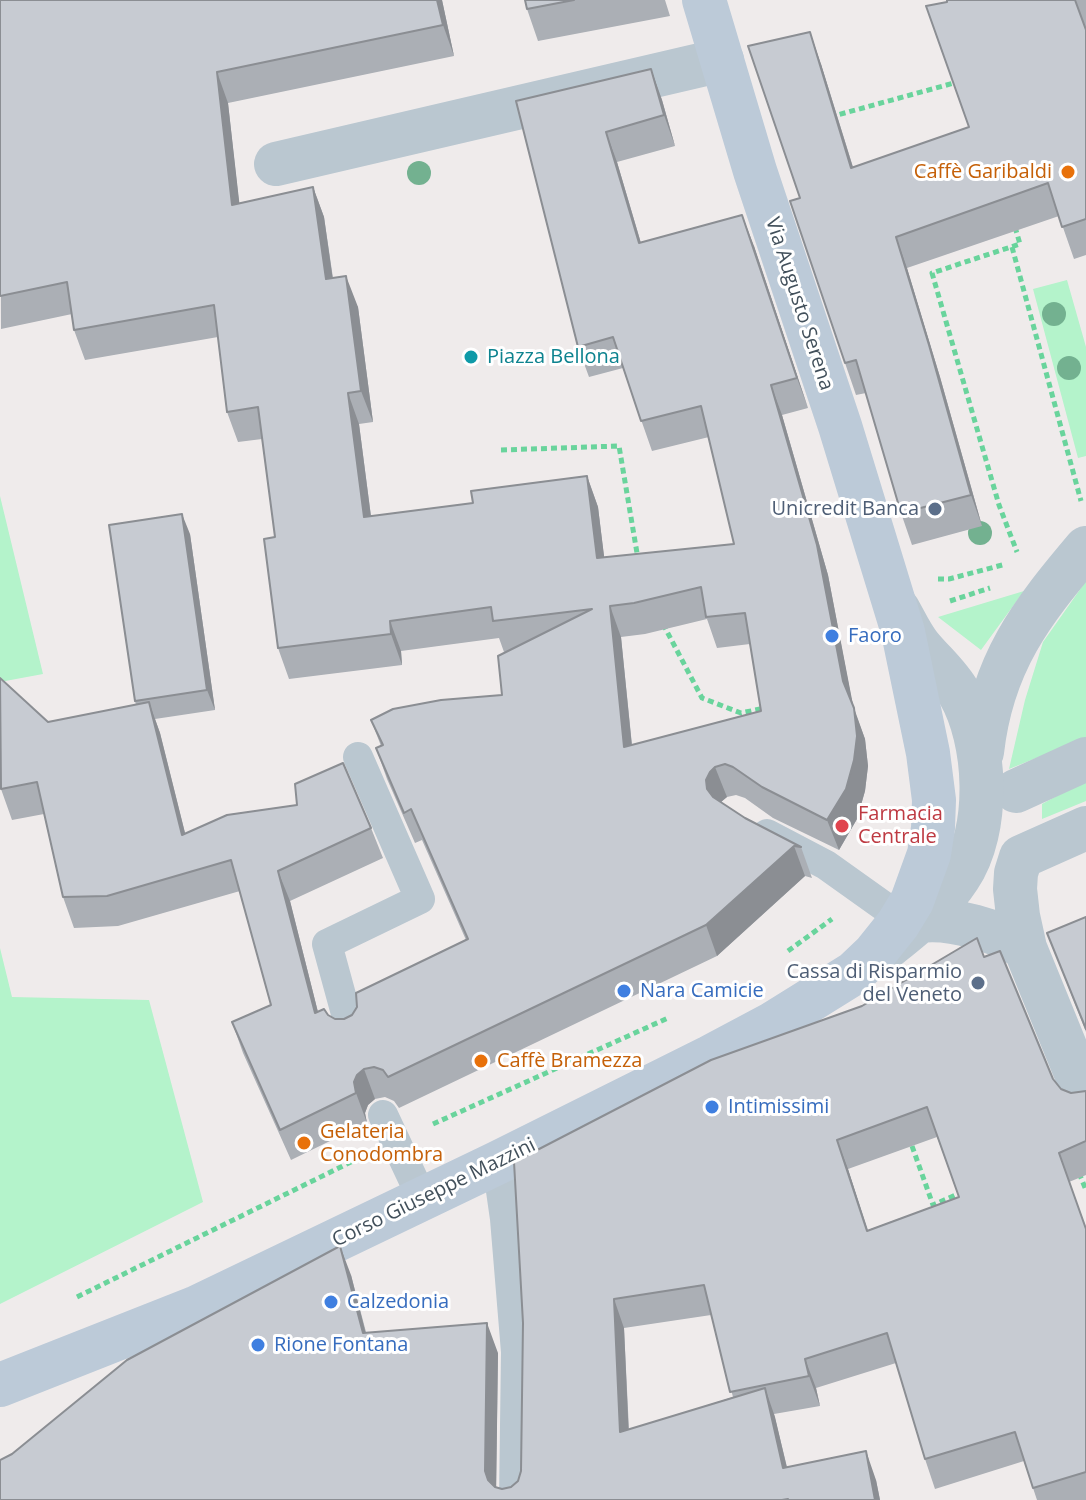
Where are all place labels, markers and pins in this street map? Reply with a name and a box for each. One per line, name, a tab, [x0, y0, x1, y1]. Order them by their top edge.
place label: Caffè Garibaldi	[914, 160, 1052, 184]
marker: Caffè Garibaldi	[1059, 163, 1077, 181]
place label: Piazza Bellona	[487, 345, 620, 369]
marker: Piazza Bellona	[462, 348, 480, 366]
place label: Unicredit Banca	[772, 497, 919, 521]
marker: Unicredit Banca	[926, 500, 944, 518]
place label: Faoro	[848, 624, 902, 648]
marker: Faoro	[823, 627, 841, 645]
place label: Farmacia Centrale	[858, 802, 943, 849]
marker: Farmacia Centrale	[833, 817, 851, 835]
place label: Cassa di Risparmio del Veneto	[786, 960, 962, 1007]
marker: Cassa di Risparmio del Veneto	[969, 974, 987, 992]
place label: Nara Camicie	[640, 979, 764, 1003]
marker: Nara Camicie	[615, 982, 633, 1000]
place label: Caffè Bramezza	[497, 1049, 642, 1073]
marker: Caffè Bramezza	[472, 1052, 490, 1070]
place label: Intimissimi	[728, 1095, 829, 1119]
marker: Intimissimi	[703, 1098, 721, 1116]
place label: Gelateria Conodombra	[320, 1120, 443, 1167]
marker: Gelateria Conodombra	[295, 1134, 313, 1152]
place label: Calzedonia	[347, 1290, 449, 1314]
marker: Calzedonia	[322, 1293, 340, 1311]
place label: Rione Fontana	[274, 1333, 408, 1357]
marker: Rione Fontana	[249, 1336, 267, 1354]

